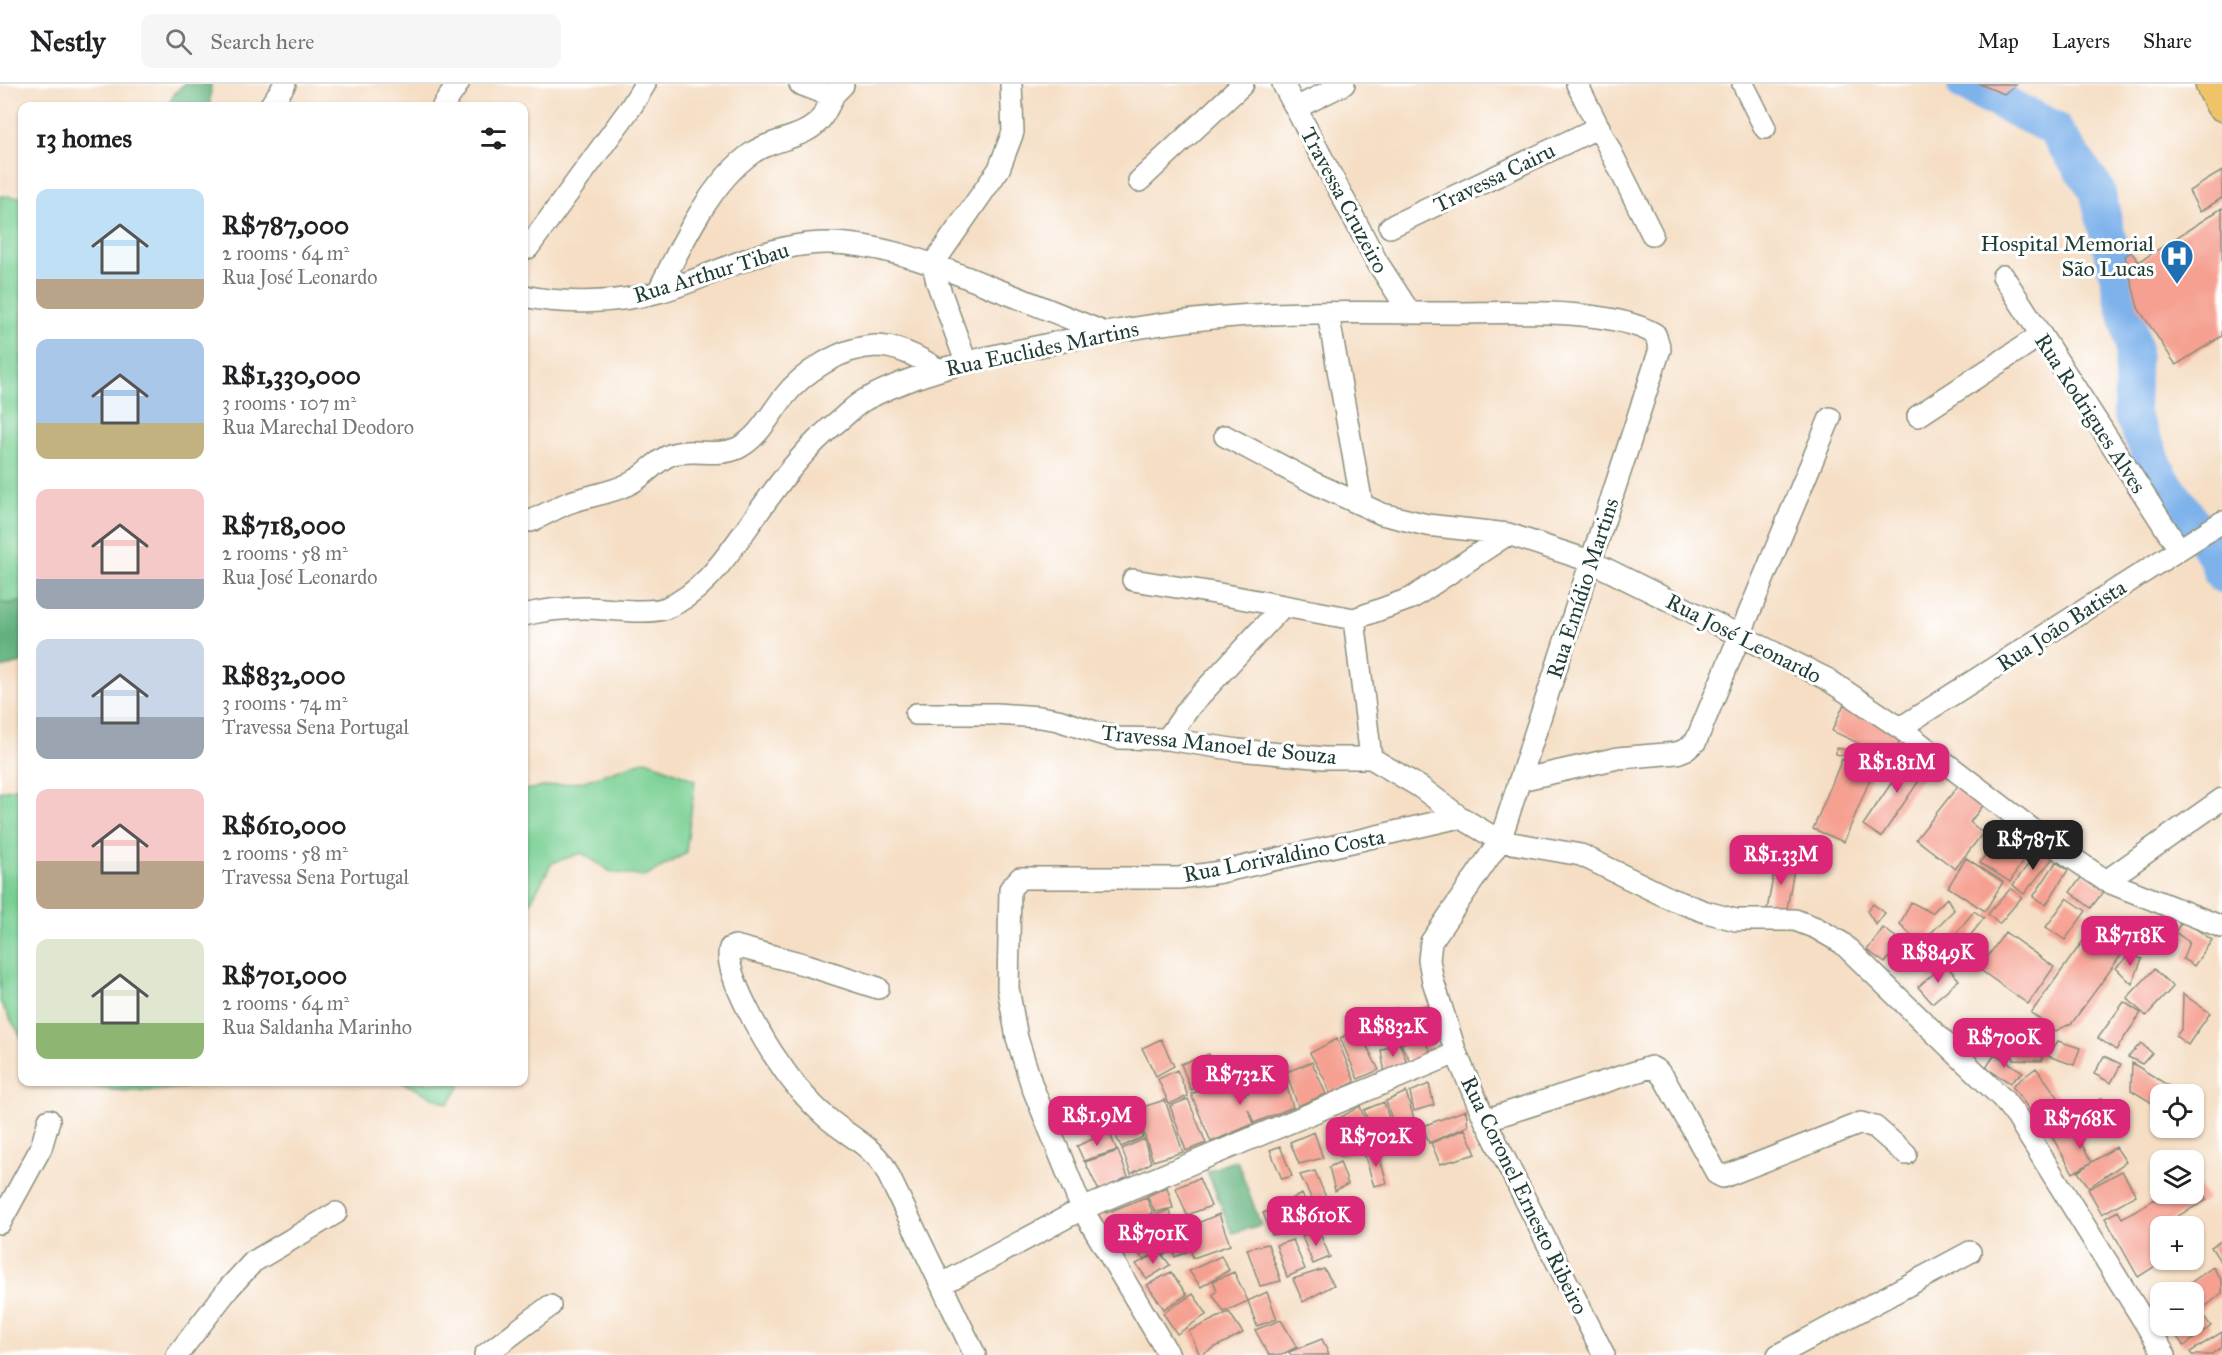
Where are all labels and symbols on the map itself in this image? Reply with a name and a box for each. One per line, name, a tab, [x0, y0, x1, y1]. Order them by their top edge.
street label: Travessa Cruzeiro	[1295, 123, 1394, 278]
street label: Travessa Cairu	[1429, 136, 1560, 218]
place label: Hospital Memorial São Lucas	[1980, 230, 2154, 282]
street label: Rua Arthur Tibau	[630, 236, 793, 309]
hospital icon: Hospital Memorial São Lucas	[2159, 238, 2195, 285]
street label: Rua Euclides Martins	[943, 315, 1141, 382]
street label: Rua Rodrigues Alves	[2029, 328, 2152, 498]
street label: Rua Emídio Martins	[1541, 494, 1624, 682]
street label: Rua João Batista	[1992, 573, 2132, 677]
street label: Rua José Leonardo	[1661, 588, 1826, 689]
street label: Travessa Manoel de Souza	[1100, 719, 1339, 770]
pin: R$1.81M	[1842, 743, 1952, 794]
pin: R$787K	[1984, 820, 2082, 871]
street label: Rua Lorivaldino Costa	[1181, 823, 1388, 888]
pin: R$1.33M	[1726, 835, 1836, 886]
pin: R$718K	[2081, 916, 2179, 967]
pin: R$849K	[1889, 933, 1987, 984]
pin: R$832K	[1344, 1007, 1442, 1058]
pin: R$700K	[1955, 1018, 2053, 1069]
pin: R$732K	[1191, 1055, 1289, 1106]
street label: Rua Coronel Ernesto Ribeiro	[1455, 1072, 1594, 1319]
pin: R$1.9M	[1048, 1096, 1146, 1147]
pin: R$768K	[2031, 1099, 2129, 1150]
pin: R$702K	[1327, 1117, 1425, 1168]
pin: R$610K	[1267, 1196, 1365, 1247]
pin: R$701K	[1104, 1214, 1202, 1265]

